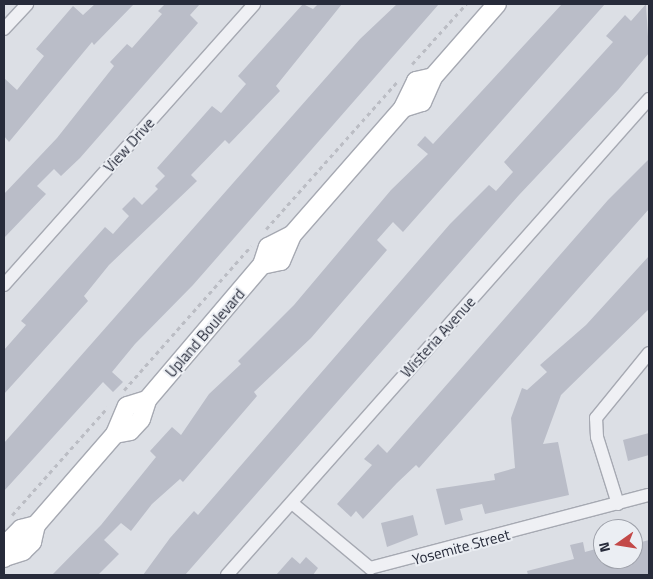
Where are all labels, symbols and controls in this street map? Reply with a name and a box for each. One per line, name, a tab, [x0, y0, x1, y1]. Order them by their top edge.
street label: View Drive	[100, 114, 158, 176]
street label: Upland Boulevard	[162, 285, 248, 381]
street label: Wisteria Avenue	[397, 293, 479, 381]
north arrow	[593, 519, 643, 569]
street label: Yosemite Street	[410, 525, 512, 569]
text: N	[593, 540, 615, 554]

